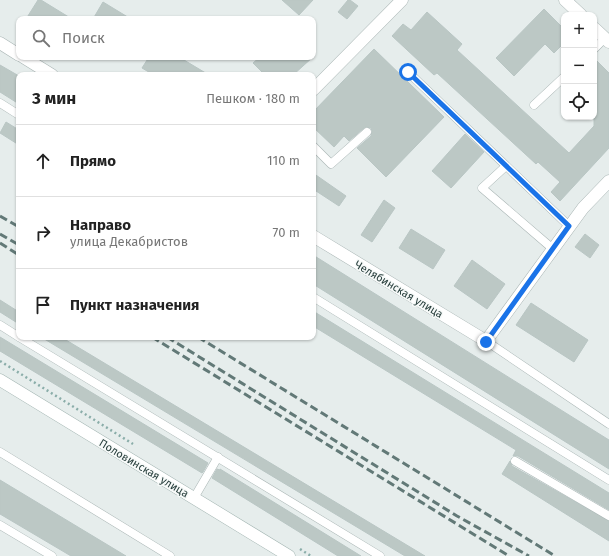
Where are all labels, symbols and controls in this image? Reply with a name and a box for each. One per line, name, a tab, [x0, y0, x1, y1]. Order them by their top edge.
map controls	[561, 12, 597, 120]
button: +	[561, 12, 597, 48]
search box	[16, 16, 316, 60]
icon: search	[30, 27, 52, 49]
text: Поиск	[62, 29, 105, 47]
button: −	[561, 48, 597, 84]
route start	[399, 63, 417, 81]
button: locate	[561, 84, 597, 120]
text: 3 мин	[32, 88, 76, 109]
text: Пешком · 180 m	[206, 91, 300, 106]
icon: ahead	[32, 150, 54, 172]
text: Прямо	[70, 152, 116, 170]
text: 110 m	[267, 153, 300, 168]
text: Направо	[70, 216, 131, 234]
icon: right	[32, 222, 54, 244]
text: 70 m	[273, 225, 300, 240]
text: улица Декабристов	[70, 234, 188, 249]
street label: Челябинская улица	[352, 258, 445, 321]
icon: arrive	[32, 294, 54, 316]
text: Пункт назначения	[70, 296, 199, 314]
route end	[477, 333, 495, 351]
street label: Половинская улица	[97, 437, 191, 500]

